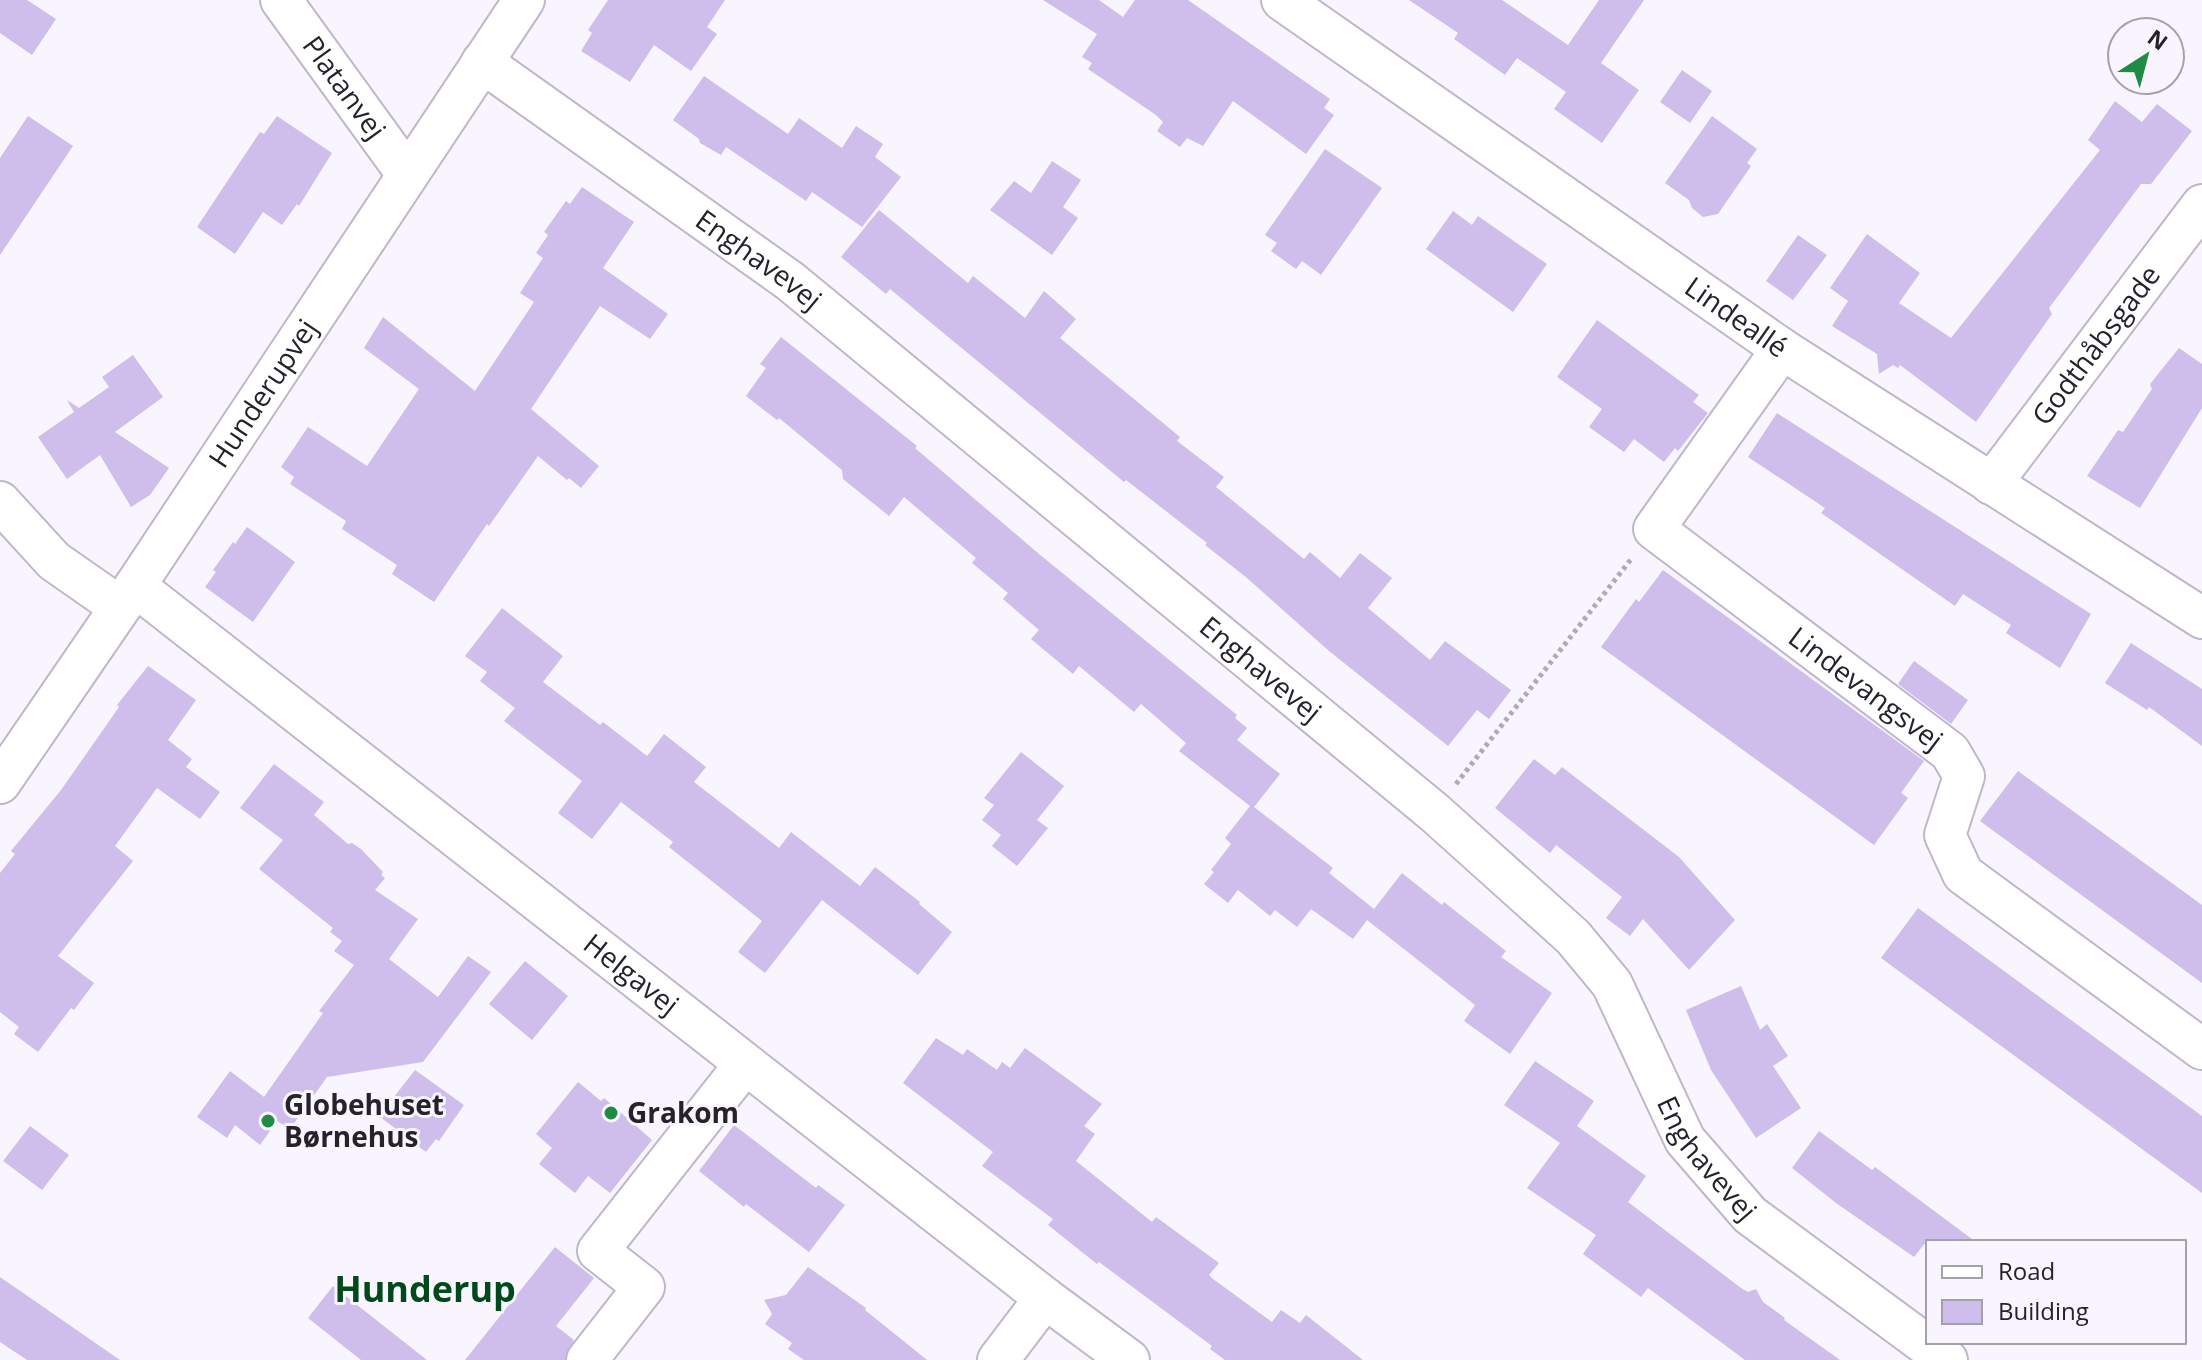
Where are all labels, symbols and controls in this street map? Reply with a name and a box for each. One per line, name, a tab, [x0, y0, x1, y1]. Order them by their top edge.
north arrow	[2106, 16, 2186, 96]
text: N	[2142, 22, 2174, 56]
street label: Platanvej	[295, 28, 395, 146]
street label: Enghavevej	[689, 200, 830, 318]
street label: Godthåbsgade	[2022, 257, 2168, 432]
street label: Lindeallé	[1678, 267, 1796, 365]
street label: Hunderupvej	[199, 311, 325, 474]
street label: Enghavevej	[1192, 607, 1330, 730]
street label: Lindevangsvej	[1782, 617, 1951, 758]
street label: Helgavej	[576, 924, 687, 1023]
place label: Globehuset Børnehus	[284, 1085, 444, 1155]
street label: Enghavevej	[1649, 1089, 1766, 1228]
place label: Grakom	[627, 1093, 739, 1131]
marker: Grakom	[602, 1104, 620, 1122]
marker: Globehuset Børnehus	[259, 1112, 277, 1130]
legend	[1926, 1240, 2186, 1344]
text: Road	[1998, 1254, 2055, 1287]
district label: Hunderup	[334, 1264, 516, 1313]
text: Building	[1998, 1294, 2089, 1327]

